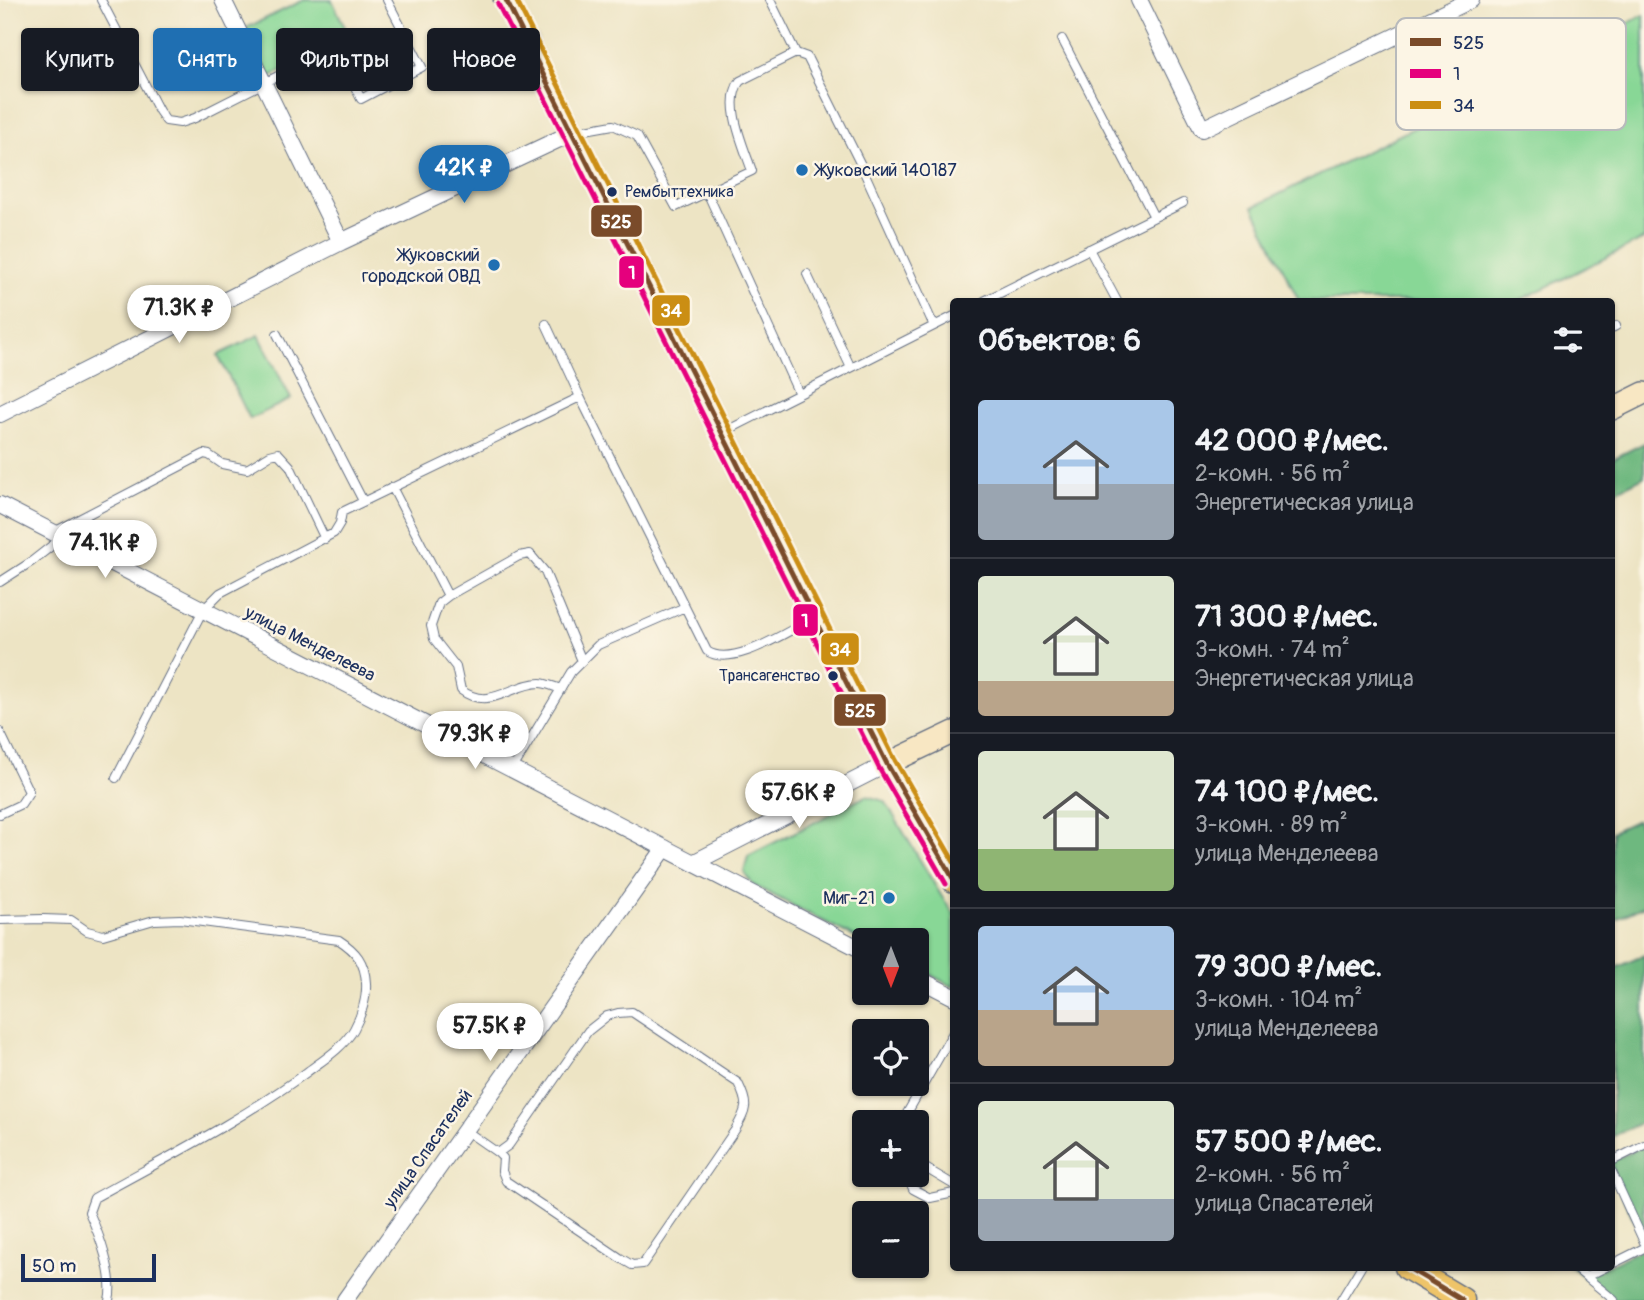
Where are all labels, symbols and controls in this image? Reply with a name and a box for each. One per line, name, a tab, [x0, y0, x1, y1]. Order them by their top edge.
legend	[1396, 18, 1626, 130]
chip: Купить	[21, 28, 139, 91]
chip: Снять	[153, 28, 262, 91]
chip: Фильтры	[276, 28, 413, 91]
chip: Новое	[427, 28, 540, 91]
text: 525	[1453, 31, 1484, 55]
text: 1	[1453, 62, 1460, 86]
text: 34	[1453, 94, 1475, 118]
pin: 42K ₽	[415, 146, 513, 205]
text: 42K ₽	[435, 153, 493, 182]
place label: Жуковский 140187	[813, 159, 957, 182]
marker: Жуковский 140187	[794, 162, 810, 178]
place label: Рембыттехника	[625, 182, 734, 202]
marker: Рембыттехника	[605, 185, 619, 199]
line badge: 525	[590, 204, 643, 238]
text: 525	[600, 210, 632, 234]
place label: Жуковский городской ОВД	[362, 244, 480, 288]
line badge: 1	[618, 255, 645, 289]
marker: Жуковский городской ОВД	[486, 257, 502, 273]
text: 1	[628, 261, 636, 285]
pin: 71.3K ₽	[114, 286, 244, 345]
text: 71.3K ₽	[143, 293, 215, 322]
line badge: 34	[651, 294, 691, 327]
text: 34	[660, 299, 682, 323]
icon: filters	[1549, 321, 1587, 359]
text: Объектов: 6	[978, 322, 1141, 359]
text: 42 000 ₽/мес.	[1195, 422, 1389, 459]
icon: home	[1034, 428, 1118, 512]
text: 2-комн. · 56 m²	[1195, 459, 1350, 488]
text: Энергетическая улица	[1195, 488, 1414, 517]
pin: 74.1K ₽	[40, 520, 170, 580]
text: 74.1K ₽	[69, 528, 141, 557]
text: 71 300 ₽/мес.	[1195, 598, 1378, 635]
street label: улица Менделеева	[240, 601, 379, 687]
line badge: 1	[792, 603, 819, 637]
icon: home	[1034, 604, 1118, 688]
text: 1	[801, 609, 809, 633]
line badge: 34	[820, 632, 860, 666]
text: 3-комн. · 74 m²	[1195, 635, 1350, 664]
text: 34	[829, 638, 851, 662]
text: Энергетическая улица	[1195, 664, 1414, 693]
place label: Трансагенство	[719, 666, 820, 686]
marker: Трансагенство	[826, 669, 840, 683]
line badge: 525	[833, 693, 887, 727]
text: 525	[844, 699, 876, 723]
pin: 79.3K ₽	[410, 712, 540, 771]
text: 79.3K ₽	[438, 719, 512, 748]
pin: 57.6K ₽	[734, 770, 864, 830]
text: 74 100 ₽/мес.	[1195, 773, 1379, 810]
text: 57.6K ₽	[761, 778, 837, 807]
icon: home	[1034, 779, 1118, 863]
text: 3-комн. · 89 m²	[1195, 810, 1348, 839]
text: улица Менделеева	[1195, 839, 1379, 868]
place label: Миг-21	[823, 887, 875, 910]
marker: Миг-21	[881, 890, 897, 906]
north arrow	[852, 928, 929, 1004]
map controls	[852, 928, 929, 1278]
text: 79 300 ₽/мес.	[1195, 948, 1382, 985]
icon: home	[1034, 954, 1118, 1038]
text: 3-комн. · 104 m²	[1195, 985, 1362, 1014]
pin: 57.5K ₽	[425, 1004, 555, 1063]
text: 57.5K ₽	[453, 1011, 527, 1040]
text: улица Менделеева	[1195, 1014, 1379, 1043]
button: locate	[852, 1019, 929, 1096]
street label: улица Спасателей	[378, 1085, 478, 1214]
button: +	[852, 1110, 929, 1187]
text: 57 500 ₽/мес.	[1195, 1123, 1383, 1160]
icon: home	[1034, 1129, 1118, 1213]
text: 2-комн. · 56 m²	[1195, 1160, 1350, 1189]
text: улица Спасателей	[1195, 1189, 1374, 1218]
button: −	[852, 1201, 929, 1278]
scale bar	[21, 1251, 156, 1283]
text: 50 m	[32, 1254, 76, 1278]

